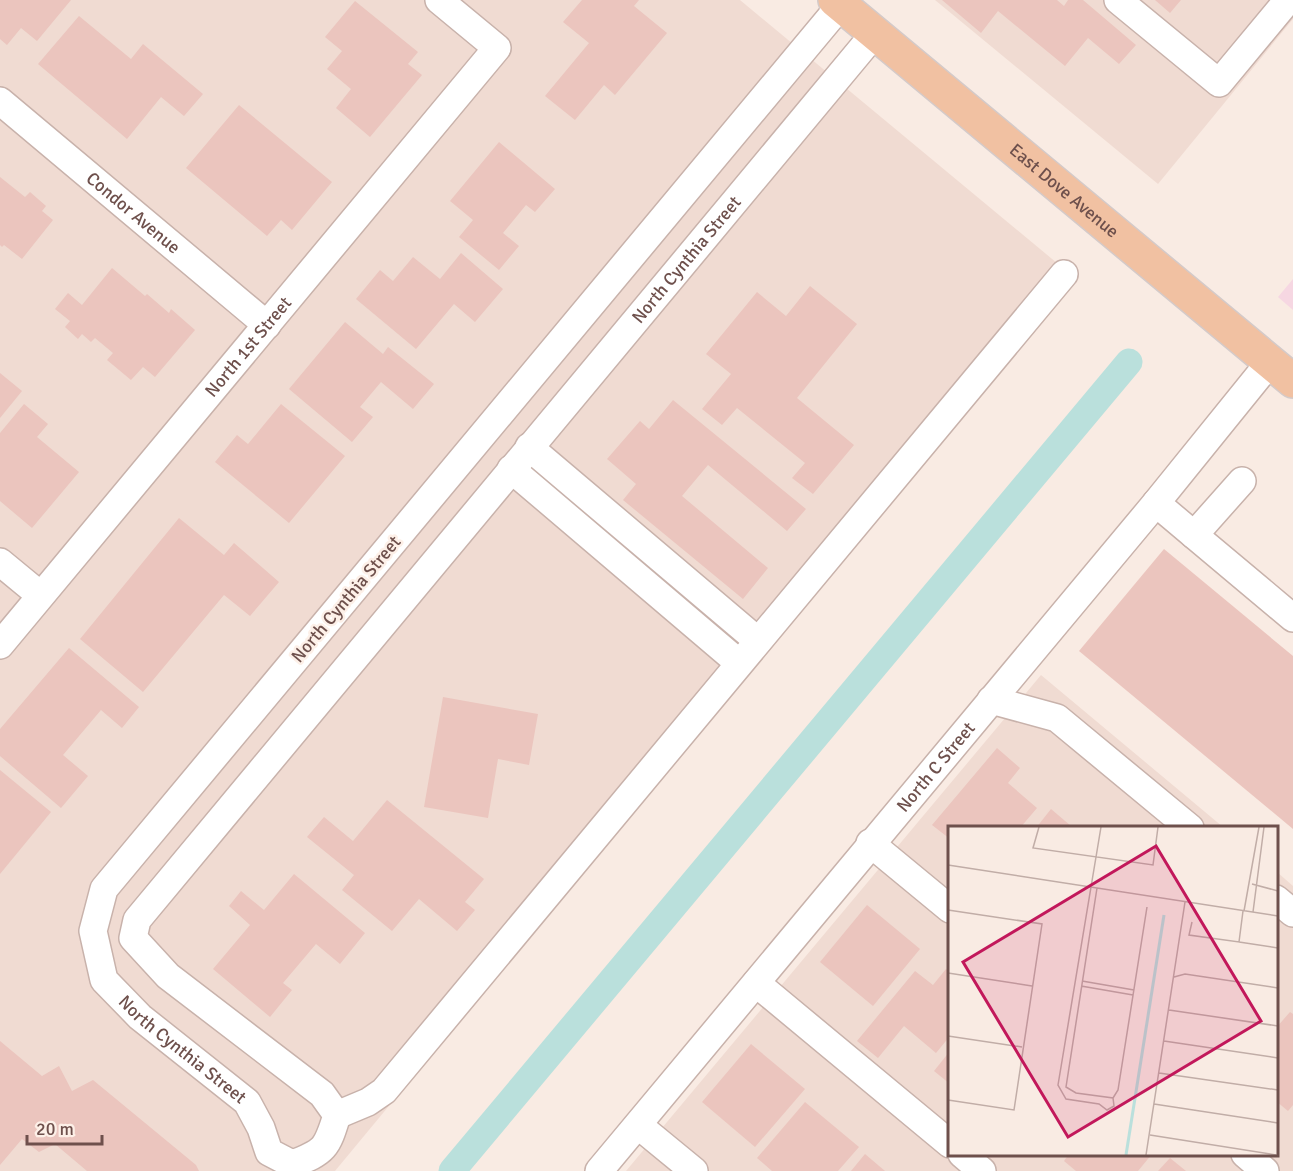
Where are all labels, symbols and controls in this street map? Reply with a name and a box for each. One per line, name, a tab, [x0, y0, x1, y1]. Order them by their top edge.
street label: East Dove Avenue	[1005, 139, 1123, 242]
street label: Condor Avenue	[82, 167, 185, 258]
street label: North Cynthia Street	[627, 192, 746, 328]
street label: North 1st Street	[200, 292, 296, 401]
street label: North Cynthia Street	[287, 531, 405, 667]
street label: North C Street	[892, 718, 980, 816]
inset map	[948, 826, 1278, 1156]
street label: North Cynthia Street	[114, 991, 251, 1108]
scale bar	[27, 1108, 102, 1146]
text: 20 m	[36, 1118, 74, 1140]

